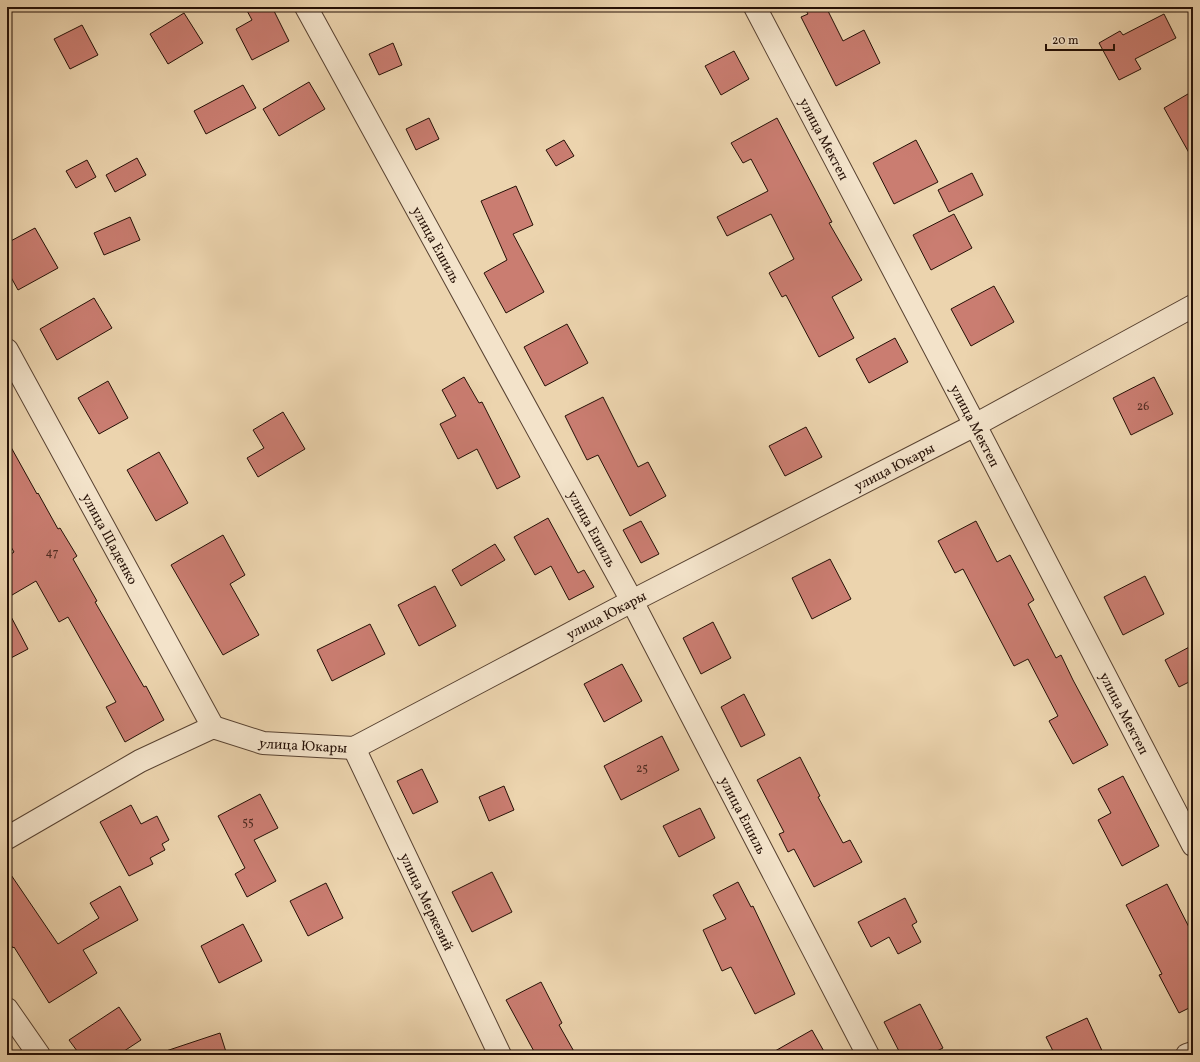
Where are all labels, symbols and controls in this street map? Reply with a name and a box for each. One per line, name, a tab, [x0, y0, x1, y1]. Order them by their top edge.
scale bar	[1046, 26, 1114, 52]
text: 20 m	[1052, 33, 1079, 49]
street label: улица Мектеп	[794, 95, 853, 184]
street label: улица Ешиль	[406, 203, 464, 287]
street label: улица Мектеп	[944, 382, 1003, 471]
house number: 26	[1137, 399, 1149, 415]
street label: улица Юкары	[851, 439, 938, 496]
street label: улица Ешиль	[562, 487, 620, 571]
street label: улица Щаденко	[76, 490, 141, 588]
house number: 47	[46, 545, 59, 561]
street label: улица Юкары	[563, 587, 650, 645]
street label: улица Мектеп	[1094, 669, 1153, 758]
street label: улица Юкары	[256, 734, 348, 759]
house number: 25	[636, 761, 648, 777]
street label: улица Ешиль	[714, 774, 770, 858]
house number: 55	[242, 815, 254, 831]
street label: улица Меркезий	[394, 850, 457, 955]

